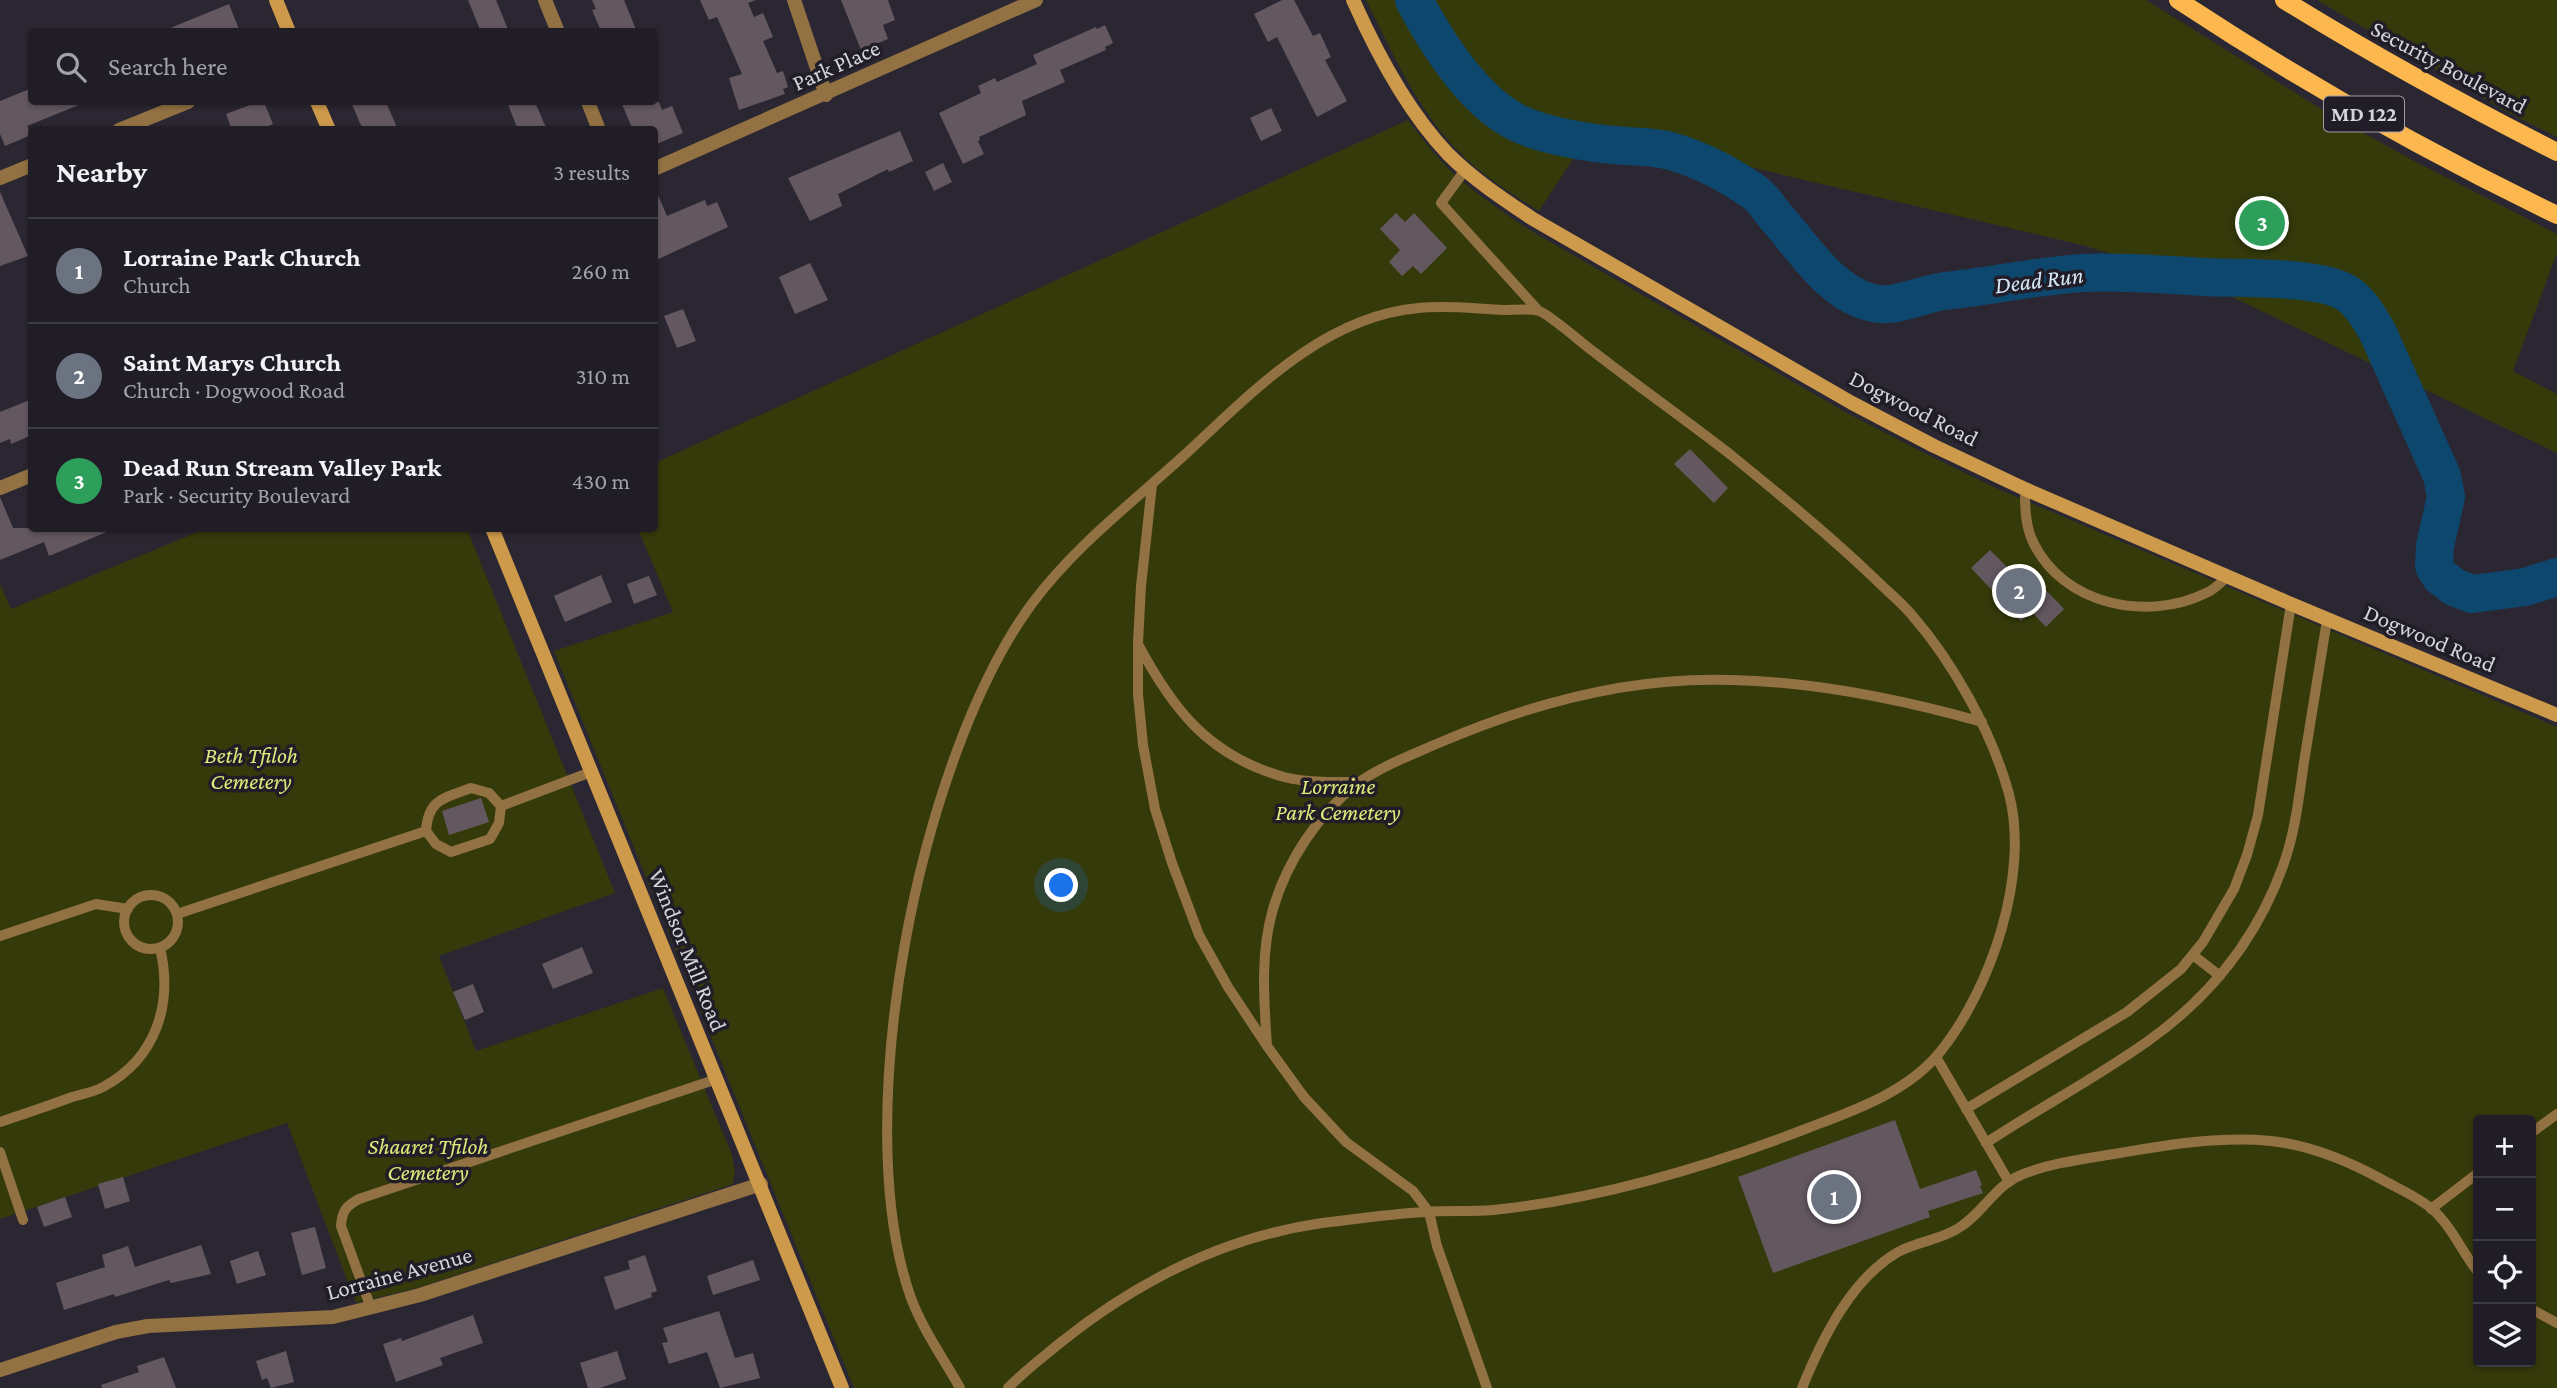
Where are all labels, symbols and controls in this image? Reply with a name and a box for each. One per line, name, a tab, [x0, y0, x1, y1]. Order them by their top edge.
street label: Security Boulevard	[2367, 15, 2531, 119]
search box	[28, 28, 658, 105]
street label: Park Place	[788, 34, 884, 96]
icon: search	[52, 48, 90, 86]
text: Search here	[108, 52, 227, 81]
road number: MD 122	[2324, 96, 2404, 132]
text: Nearby	[56, 155, 147, 188]
text: 3 results	[553, 159, 630, 185]
pin: 3	[2239, 197, 2285, 249]
text: Lorraine Park Church	[123, 243, 361, 272]
text: 1	[75, 258, 83, 284]
text: 260 m	[572, 258, 630, 284]
water label: Dead Run	[1993, 261, 2085, 298]
text: Church	[123, 272, 191, 298]
text: Saint Marys Church	[123, 348, 341, 377]
text: 2	[73, 363, 85, 389]
text: 310 m	[576, 363, 630, 389]
street label: Dogwood Road	[1846, 365, 1982, 451]
text: Church · Dogwood Road	[123, 377, 345, 403]
text: Dead Run Stream Valley Park	[123, 453, 441, 482]
text: 3	[73, 468, 85, 494]
text: 430 m	[572, 468, 630, 494]
text: Park · Security Boulevard	[123, 482, 350, 508]
pin: 2	[1996, 565, 2042, 617]
street label: Dogwood Road	[2360, 599, 2500, 677]
park label: Beth Tfiloh Cemetery	[204, 742, 298, 794]
park label: Lorraine Park Cemetery	[1275, 773, 1401, 825]
street label: Windsor Mill Road	[644, 865, 732, 1035]
your location	[1044, 868, 1078, 902]
map controls	[2473, 1115, 2536, 1367]
button: +	[2473, 1115, 2536, 1178]
park label: Shaarei Tfiloh Cemetery	[368, 1133, 488, 1185]
pin: 1	[1811, 1171, 1857, 1223]
button: −	[2473, 1178, 2536, 1241]
street label: Lorraine Avenue	[323, 1241, 475, 1305]
button: locate	[2473, 1241, 2536, 1304]
button: layers	[2473, 1304, 2536, 1367]

